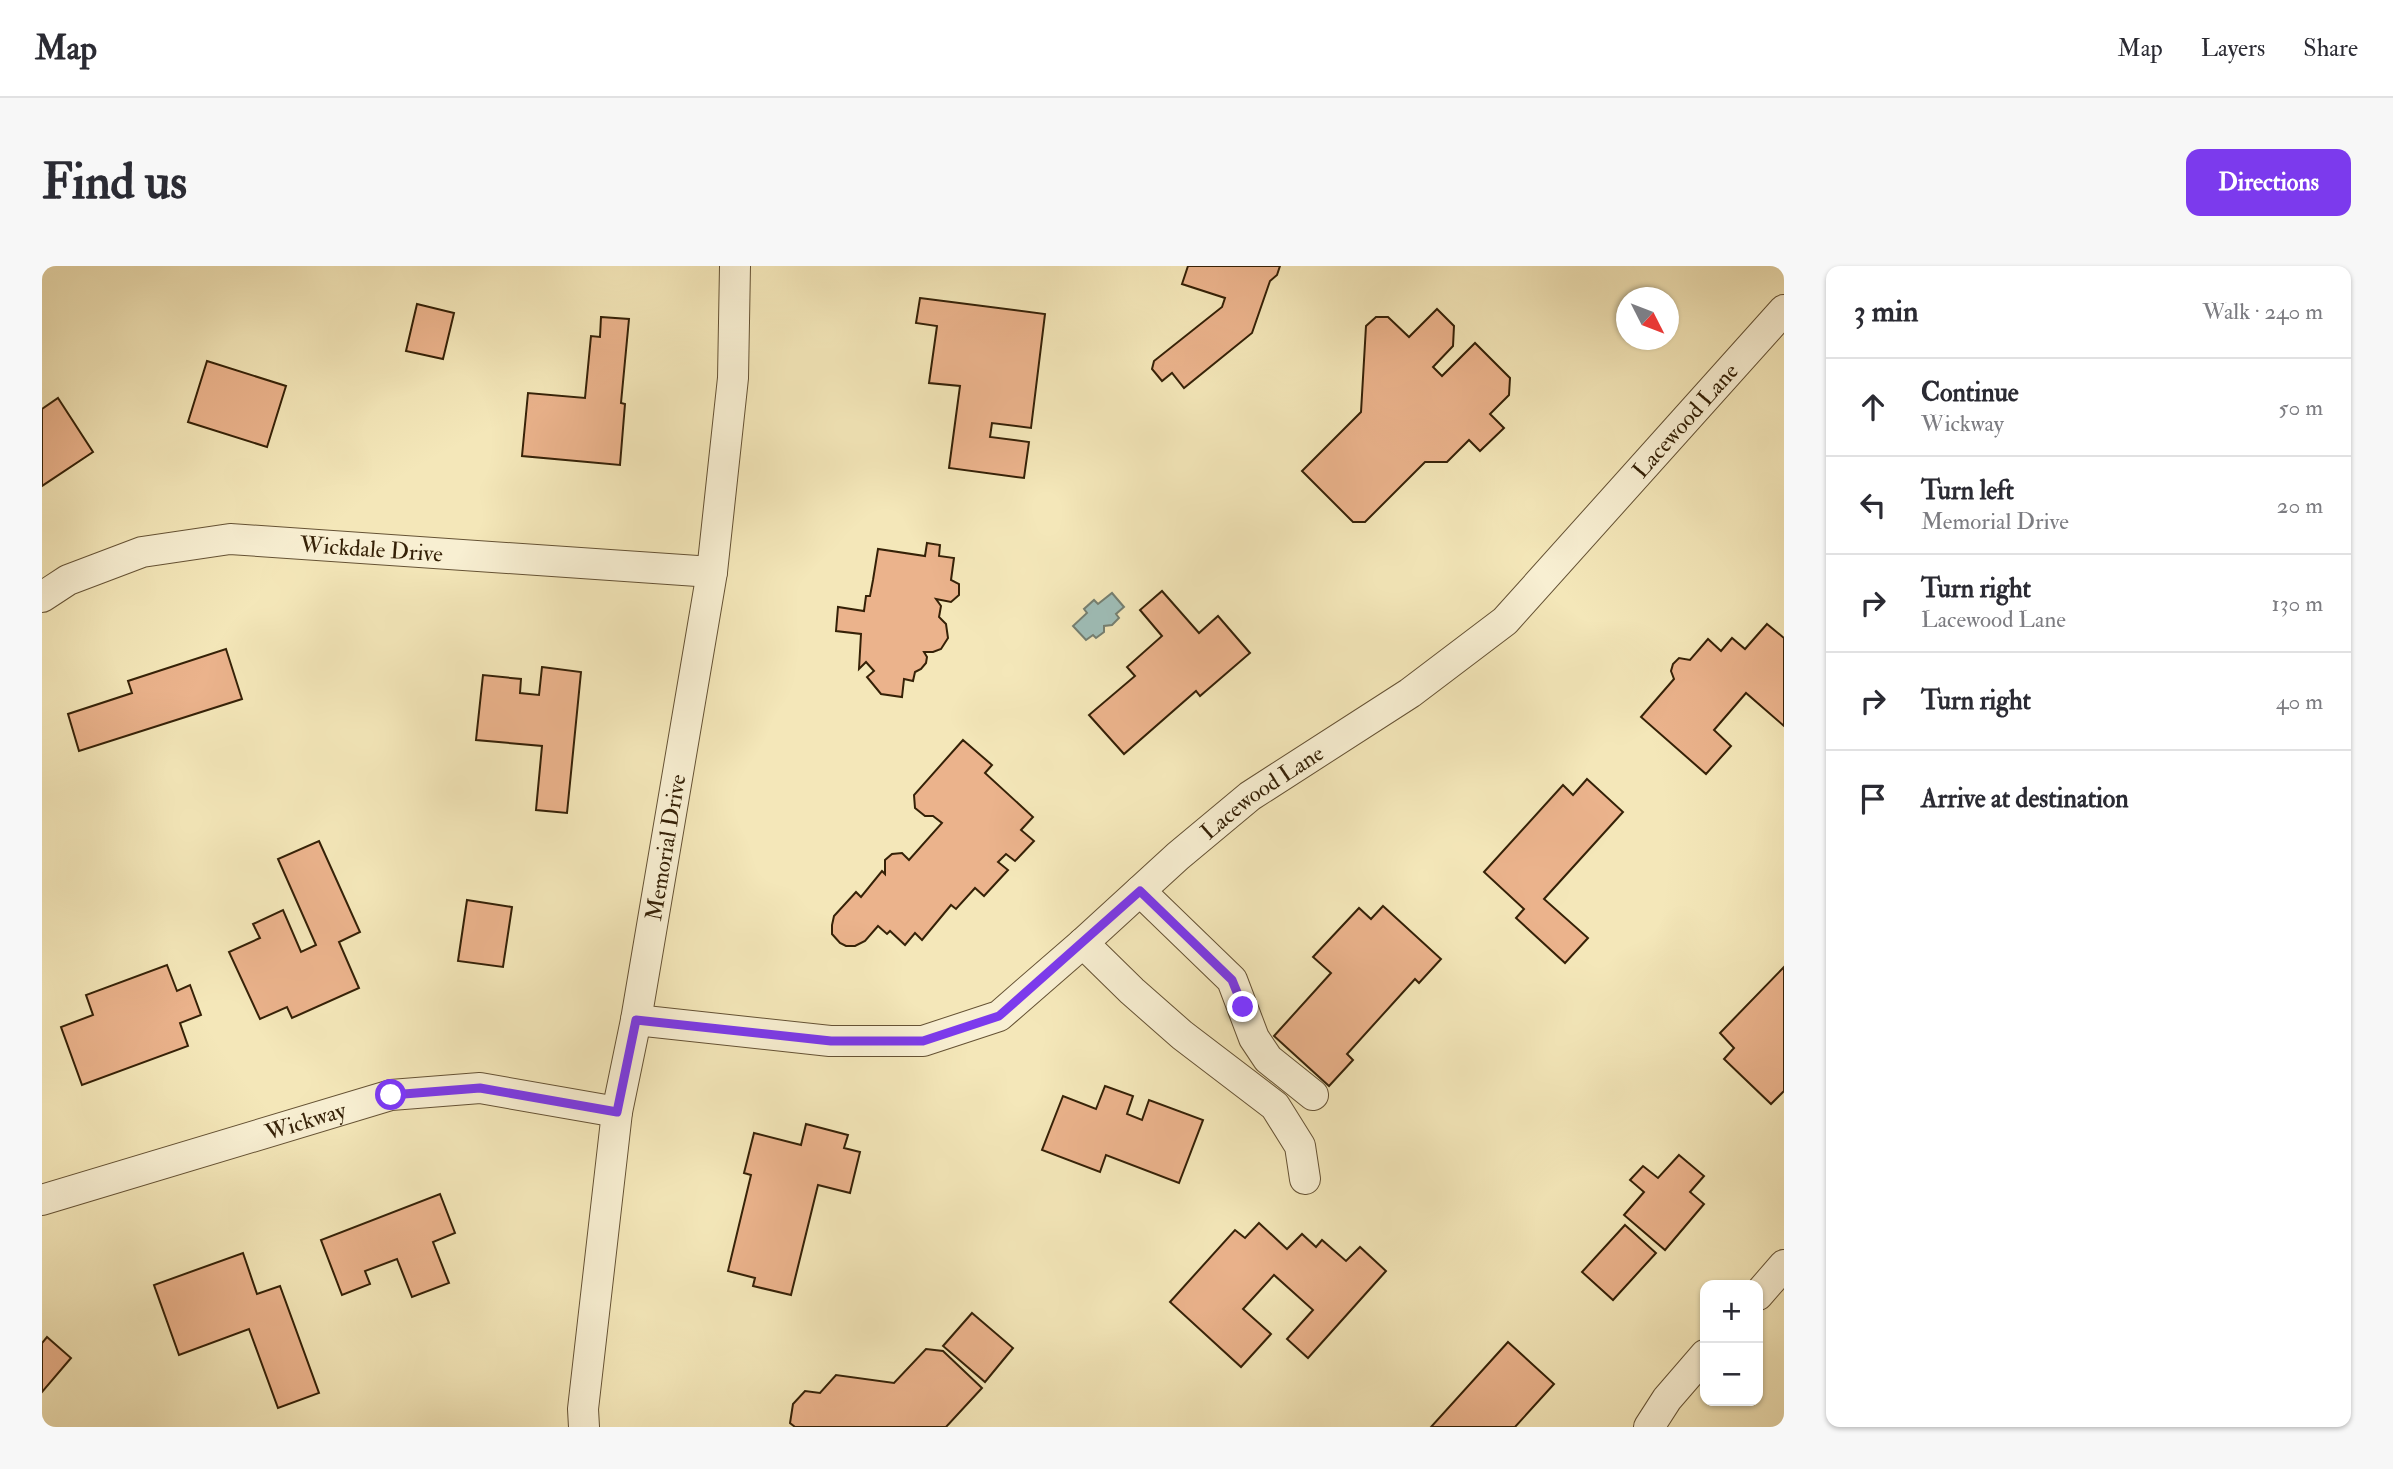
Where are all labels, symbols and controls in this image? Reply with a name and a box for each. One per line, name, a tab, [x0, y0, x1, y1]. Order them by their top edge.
text: Map	[35, 28, 97, 69]
text: Map	[2118, 33, 2163, 64]
text: Layers	[2201, 33, 2265, 64]
text: Share	[2303, 33, 2358, 64]
button: Directions	[2186, 149, 2351, 216]
text: Find us	[42, 152, 187, 213]
north arrow	[1616, 287, 1679, 350]
text: 3 min	[1854, 293, 1919, 330]
text: Walk · 240 m	[2203, 297, 2323, 326]
street label: Lacewood Lane	[1626, 356, 1744, 484]
text: Continue	[1921, 377, 2019, 409]
icon: ahead	[1854, 388, 1892, 426]
text: 50 m	[2279, 393, 2323, 422]
text: Wickway	[1921, 409, 2004, 438]
text: Turn left	[1921, 475, 2014, 507]
icon: left	[1854, 486, 1892, 524]
text: 20 m	[2277, 491, 2323, 520]
text: Memorial Drive	[1921, 507, 2069, 536]
street label: Wickdale Drive	[298, 529, 444, 568]
text: Turn right	[1921, 573, 2031, 605]
icon: right	[1854, 584, 1892, 622]
text: 130 m	[2271, 589, 2323, 618]
text: Lacewood Lane	[1921, 605, 2066, 634]
icon: right	[1854, 682, 1892, 720]
text: Turn right	[1921, 685, 2031, 717]
text: 40 m	[2276, 687, 2323, 716]
street label: Lacewood Lane	[1194, 738, 1329, 846]
street label: Memorial Drive	[639, 772, 692, 923]
icon: arrive	[1854, 780, 1892, 818]
text: Arrive at destination	[1921, 783, 2129, 815]
route end	[1227, 991, 1258, 1022]
route start	[375, 1079, 406, 1110]
street label: Wickway	[260, 1095, 350, 1147]
map controls	[1700, 1280, 1763, 1406]
button: +	[1700, 1280, 1763, 1343]
button: −	[1700, 1343, 1763, 1406]

